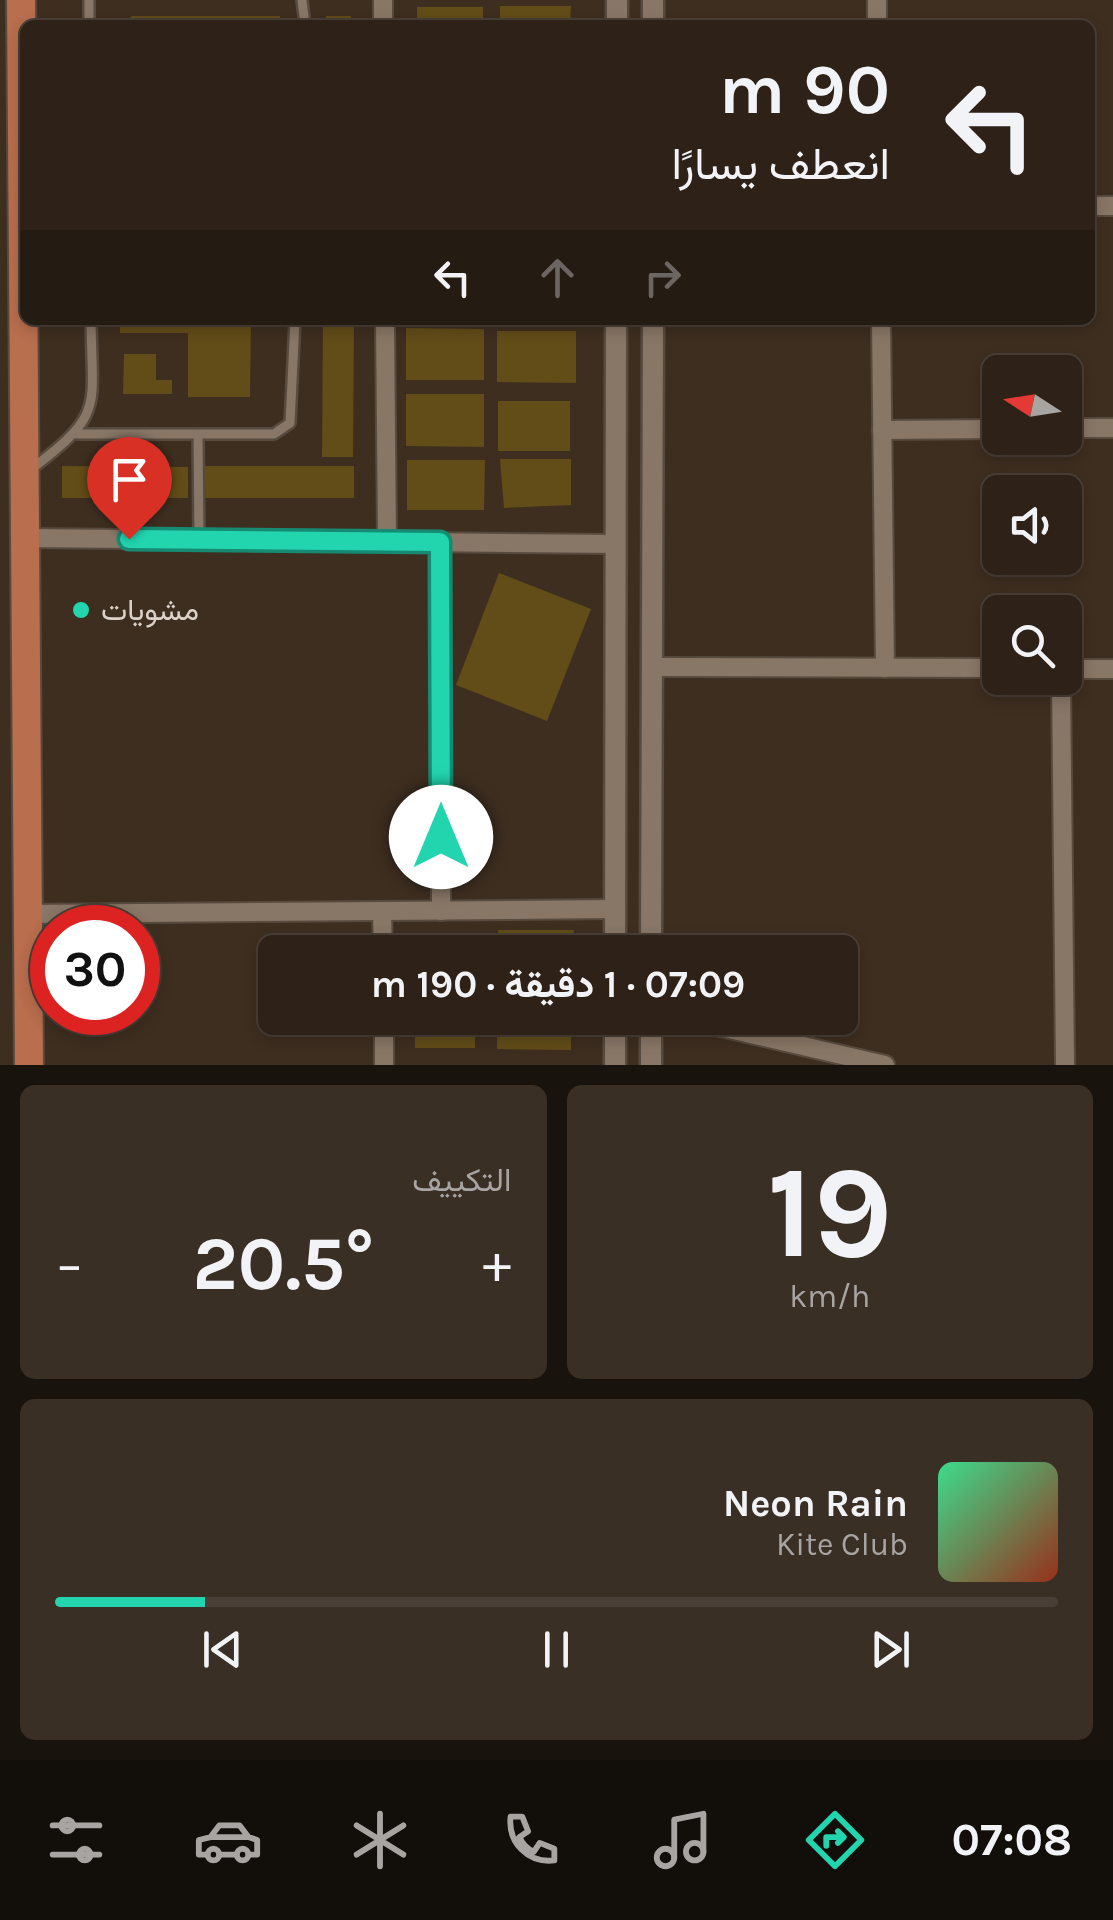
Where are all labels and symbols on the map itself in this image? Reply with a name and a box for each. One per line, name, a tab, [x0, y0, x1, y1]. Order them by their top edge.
north arrow	[982, 355, 1082, 455]
pin	[87, 437, 172, 540]
place label: مشويات	[101, 592, 199, 628]
marker: مشويات	[70, 599, 92, 621]
position arrow	[389, 785, 493, 889]
speed limit sign: 30	[30, 905, 160, 1035]

